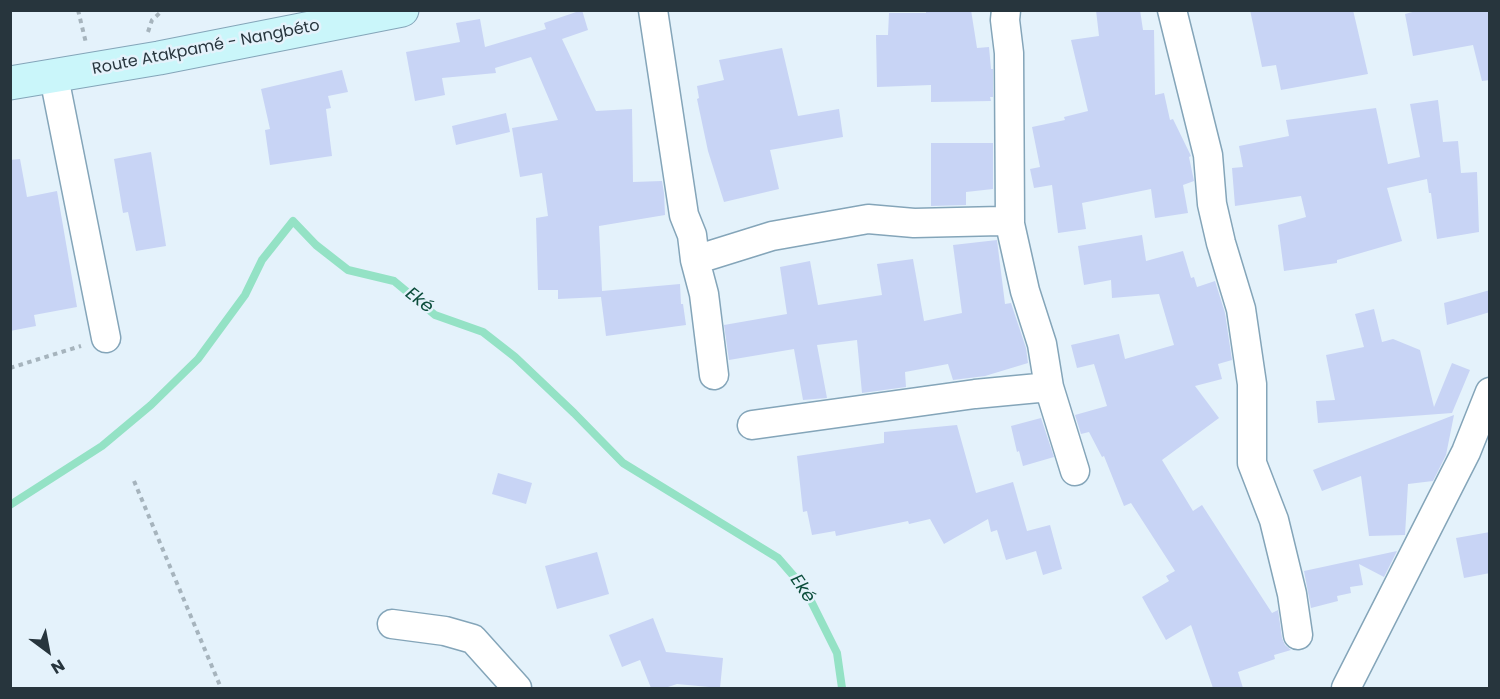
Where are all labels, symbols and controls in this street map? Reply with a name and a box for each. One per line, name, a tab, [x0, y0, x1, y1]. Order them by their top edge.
street label: Route Atakpamé - Nangbéto	[91, 17, 321, 79]
water label: Eké	[401, 283, 437, 319]
water label: Eké	[785, 571, 819, 607]
north arrow	[18, 621, 78, 681]
text: N	[47, 654, 69, 680]

